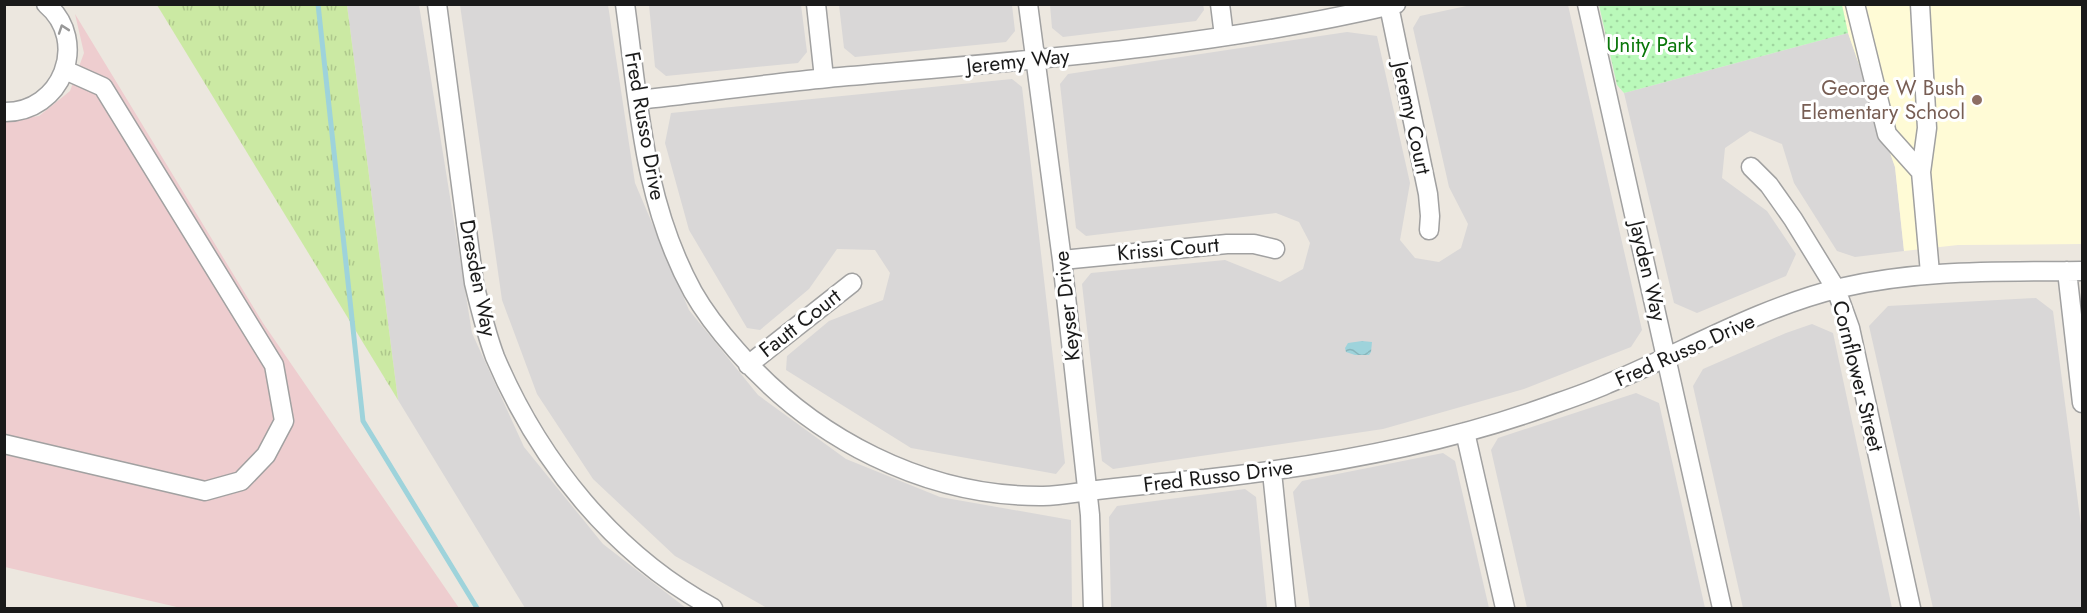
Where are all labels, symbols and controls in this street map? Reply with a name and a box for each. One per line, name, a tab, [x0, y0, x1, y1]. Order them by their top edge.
one-way arrow	[57, 24, 70, 35]
park label: Unity Park	[1606, 30, 1695, 60]
street label: Jeremy Way	[962, 41, 1072, 82]
street label: Fred Russo Drive	[617, 49, 673, 203]
street label: Jeremy Court	[1385, 56, 1439, 177]
place label: George W Bush Elementary School	[1801, 73, 1965, 127]
marker: George W Bush Elementary School	[1970, 93, 1984, 107]
street label: Jayden Way	[1621, 215, 1674, 325]
street label: Dresden Way	[452, 217, 504, 340]
street label: Krissi Court	[1116, 230, 1220, 268]
street label: Keyser Drive	[1046, 249, 1088, 362]
street label: Fautt Court	[753, 281, 847, 365]
street label: Cornflower Street	[1825, 297, 1891, 455]
street label: Fred Russo Drive	[1610, 306, 1760, 394]
street label: Fred Russo Drive	[1142, 452, 1295, 500]

